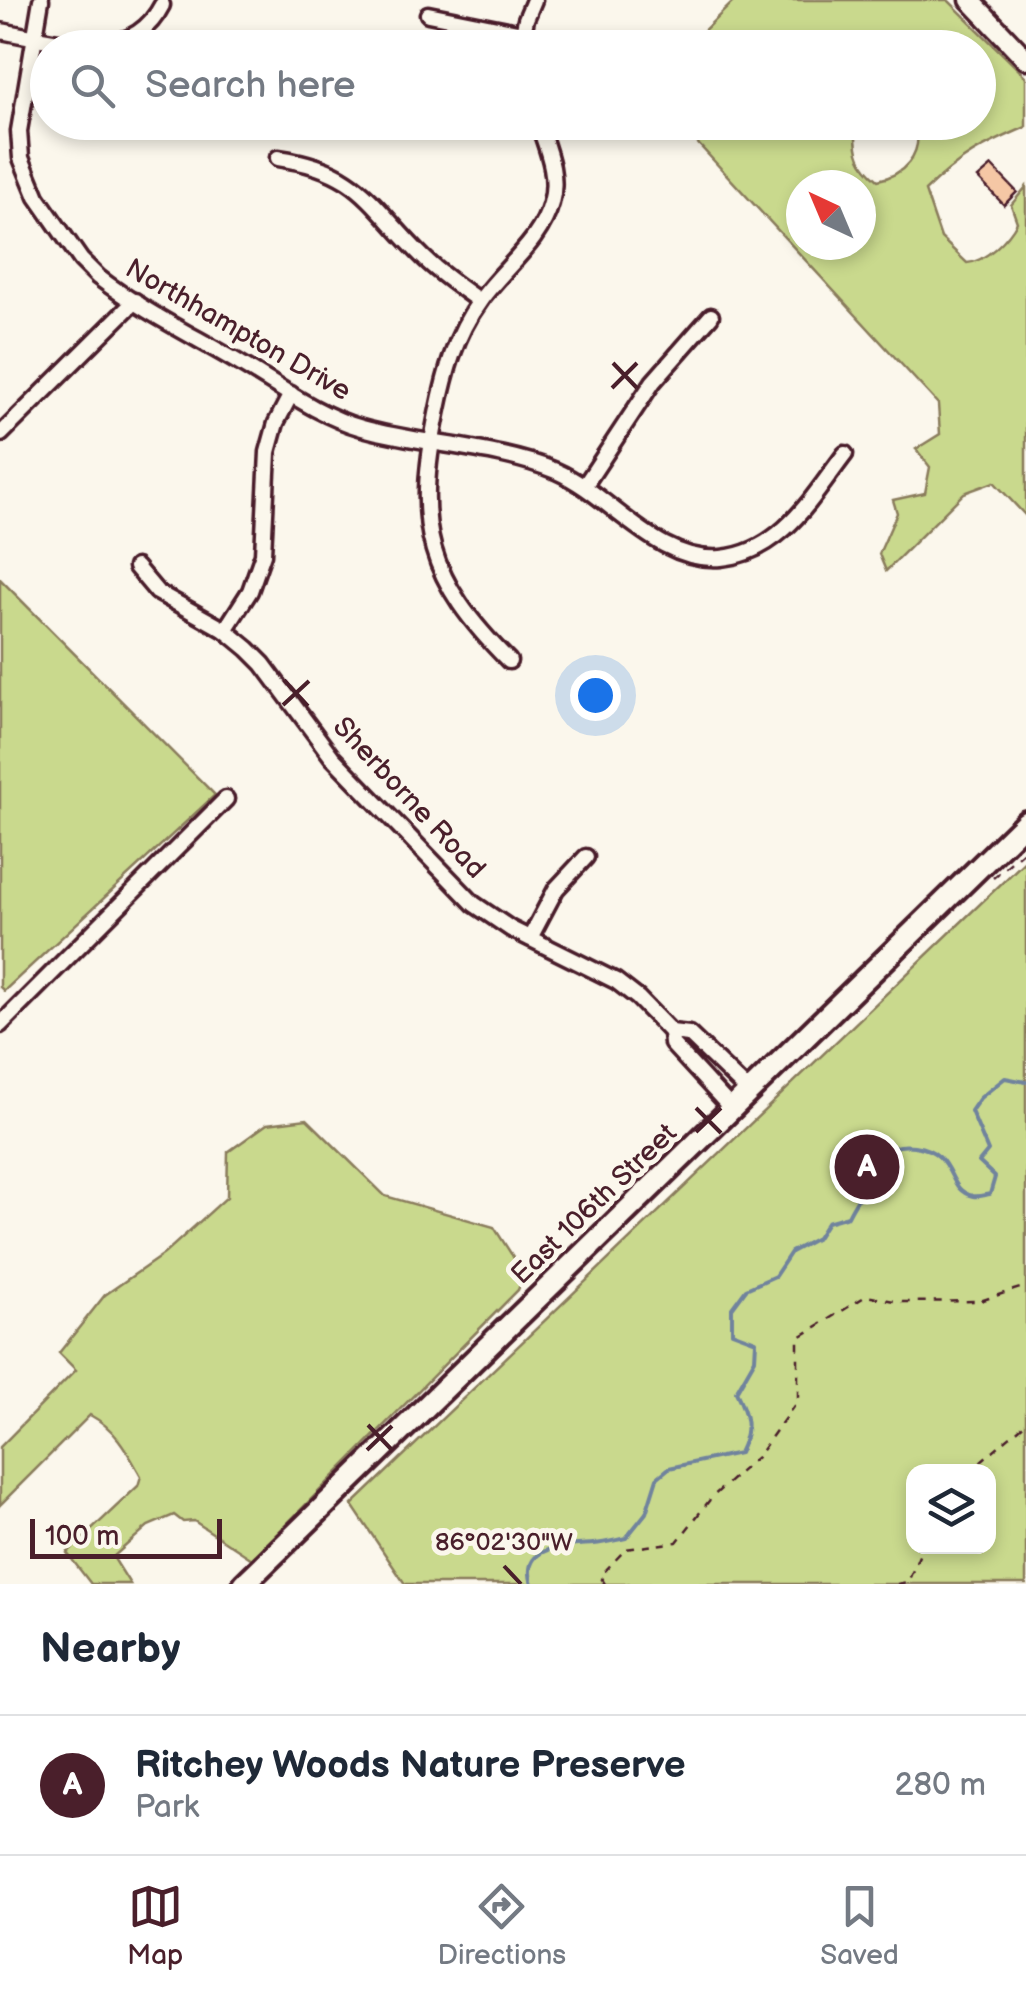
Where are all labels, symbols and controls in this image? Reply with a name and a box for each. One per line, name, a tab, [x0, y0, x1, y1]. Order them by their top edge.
search box	[30, 30, 996, 140]
icon: search	[65, 58, 120, 113]
text: Search here	[145, 63, 356, 108]
north arrow	[786, 170, 876, 260]
street label: Northhampton Drive	[119, 252, 357, 408]
your location	[570, 670, 621, 721]
street label: Sherborne Road	[326, 710, 492, 886]
street label: East 106th Street	[505, 1117, 684, 1291]
pin: A	[834, 1130, 900, 1204]
map controls	[906, 1464, 996, 1554]
button: layers	[906, 1464, 996, 1554]
scale bar	[30, 1514, 222, 1558]
text: 100 m	[45, 1520, 119, 1553]
text: 86°02'30"W	[435, 1527, 573, 1558]
text: Nearby	[40, 1624, 180, 1675]
text: Ritchey Woods Nature Preserve	[135, 1743, 686, 1788]
text: A	[63, 1766, 82, 1805]
text: 280 m	[895, 1766, 986, 1805]
text: Park	[135, 1788, 199, 1827]
tab: Map	[127, 1879, 183, 1972]
tab: Directions	[437, 1879, 566, 1972]
tab: Saved	[820, 1879, 899, 1972]

